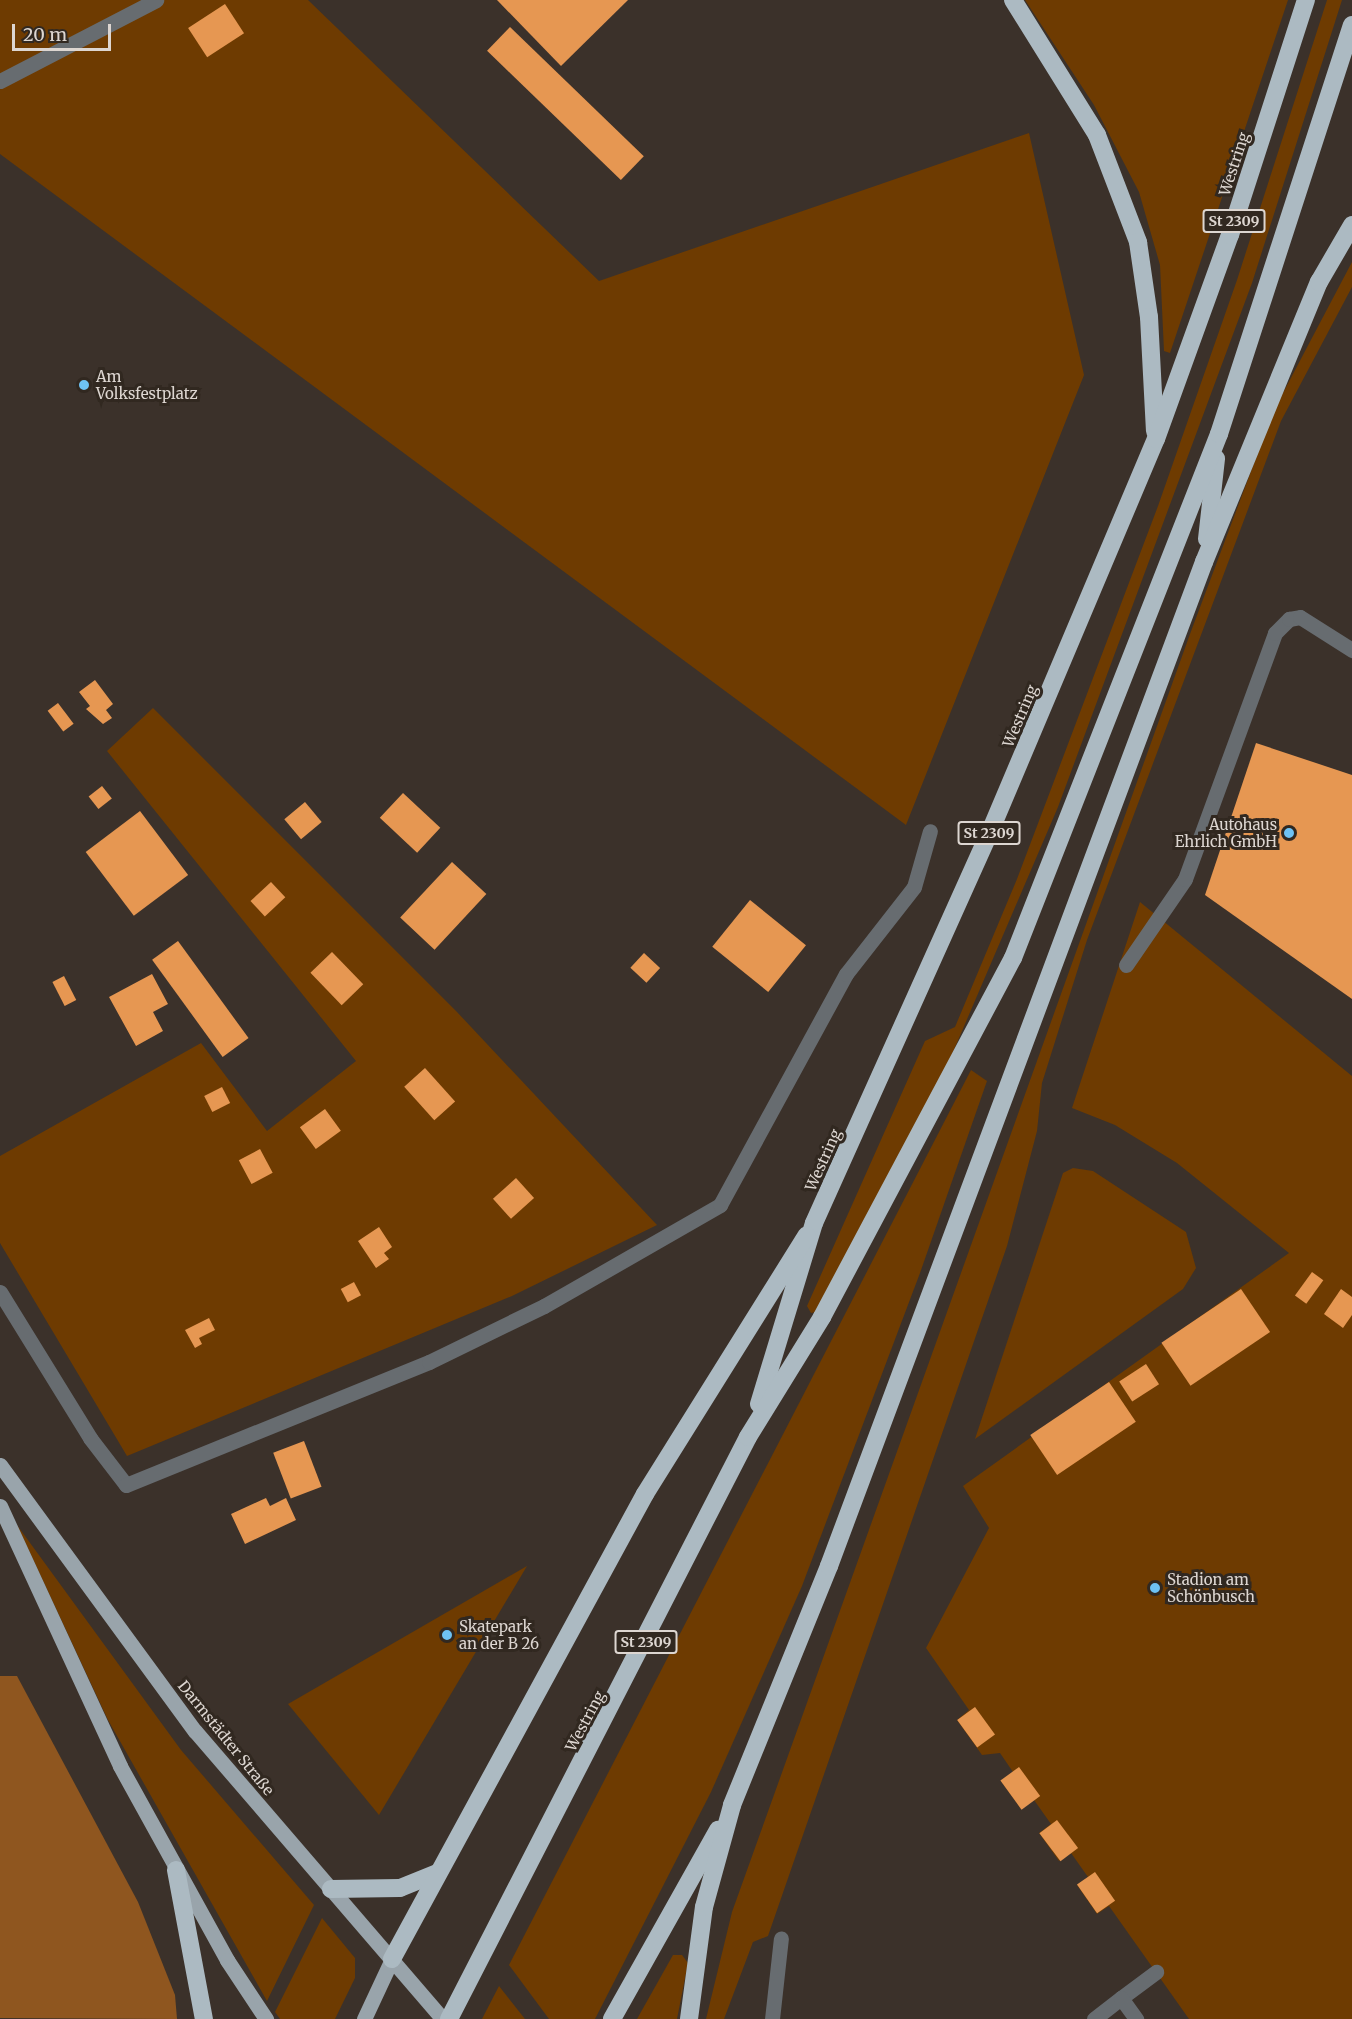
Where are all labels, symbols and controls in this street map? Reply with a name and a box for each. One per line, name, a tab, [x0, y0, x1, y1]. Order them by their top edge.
scale bar	[15, 12, 114, 50]
text: 20 m	[23, 23, 67, 46]
street label: Westring	[1215, 130, 1253, 198]
road number: St 2309	[1202, 210, 1266, 232]
place label: Am Volksfestplatz	[96, 367, 198, 402]
marker: Am Volksfestplatz	[77, 378, 91, 392]
street label: Westring	[999, 682, 1041, 750]
place label: Autohaus Ehrlich GmbH	[1175, 815, 1277, 850]
road number: St 2309	[958, 822, 1020, 844]
marker: Autohaus Ehrlich GmbH	[1282, 826, 1296, 840]
street label: Westring	[801, 1126, 845, 1194]
place label: Stadion am Schönbusch	[1167, 1570, 1255, 1605]
marker: Stadion am Schönbusch	[1148, 1581, 1162, 1595]
place label: Skatepark an der B 26	[459, 1617, 539, 1652]
marker: Skatepark an der B 26	[440, 1628, 454, 1642]
road number: St 2309	[614, 1631, 678, 1653]
street label: Darmstädter Straße	[174, 1677, 278, 1799]
street label: Westring	[562, 1688, 608, 1754]

